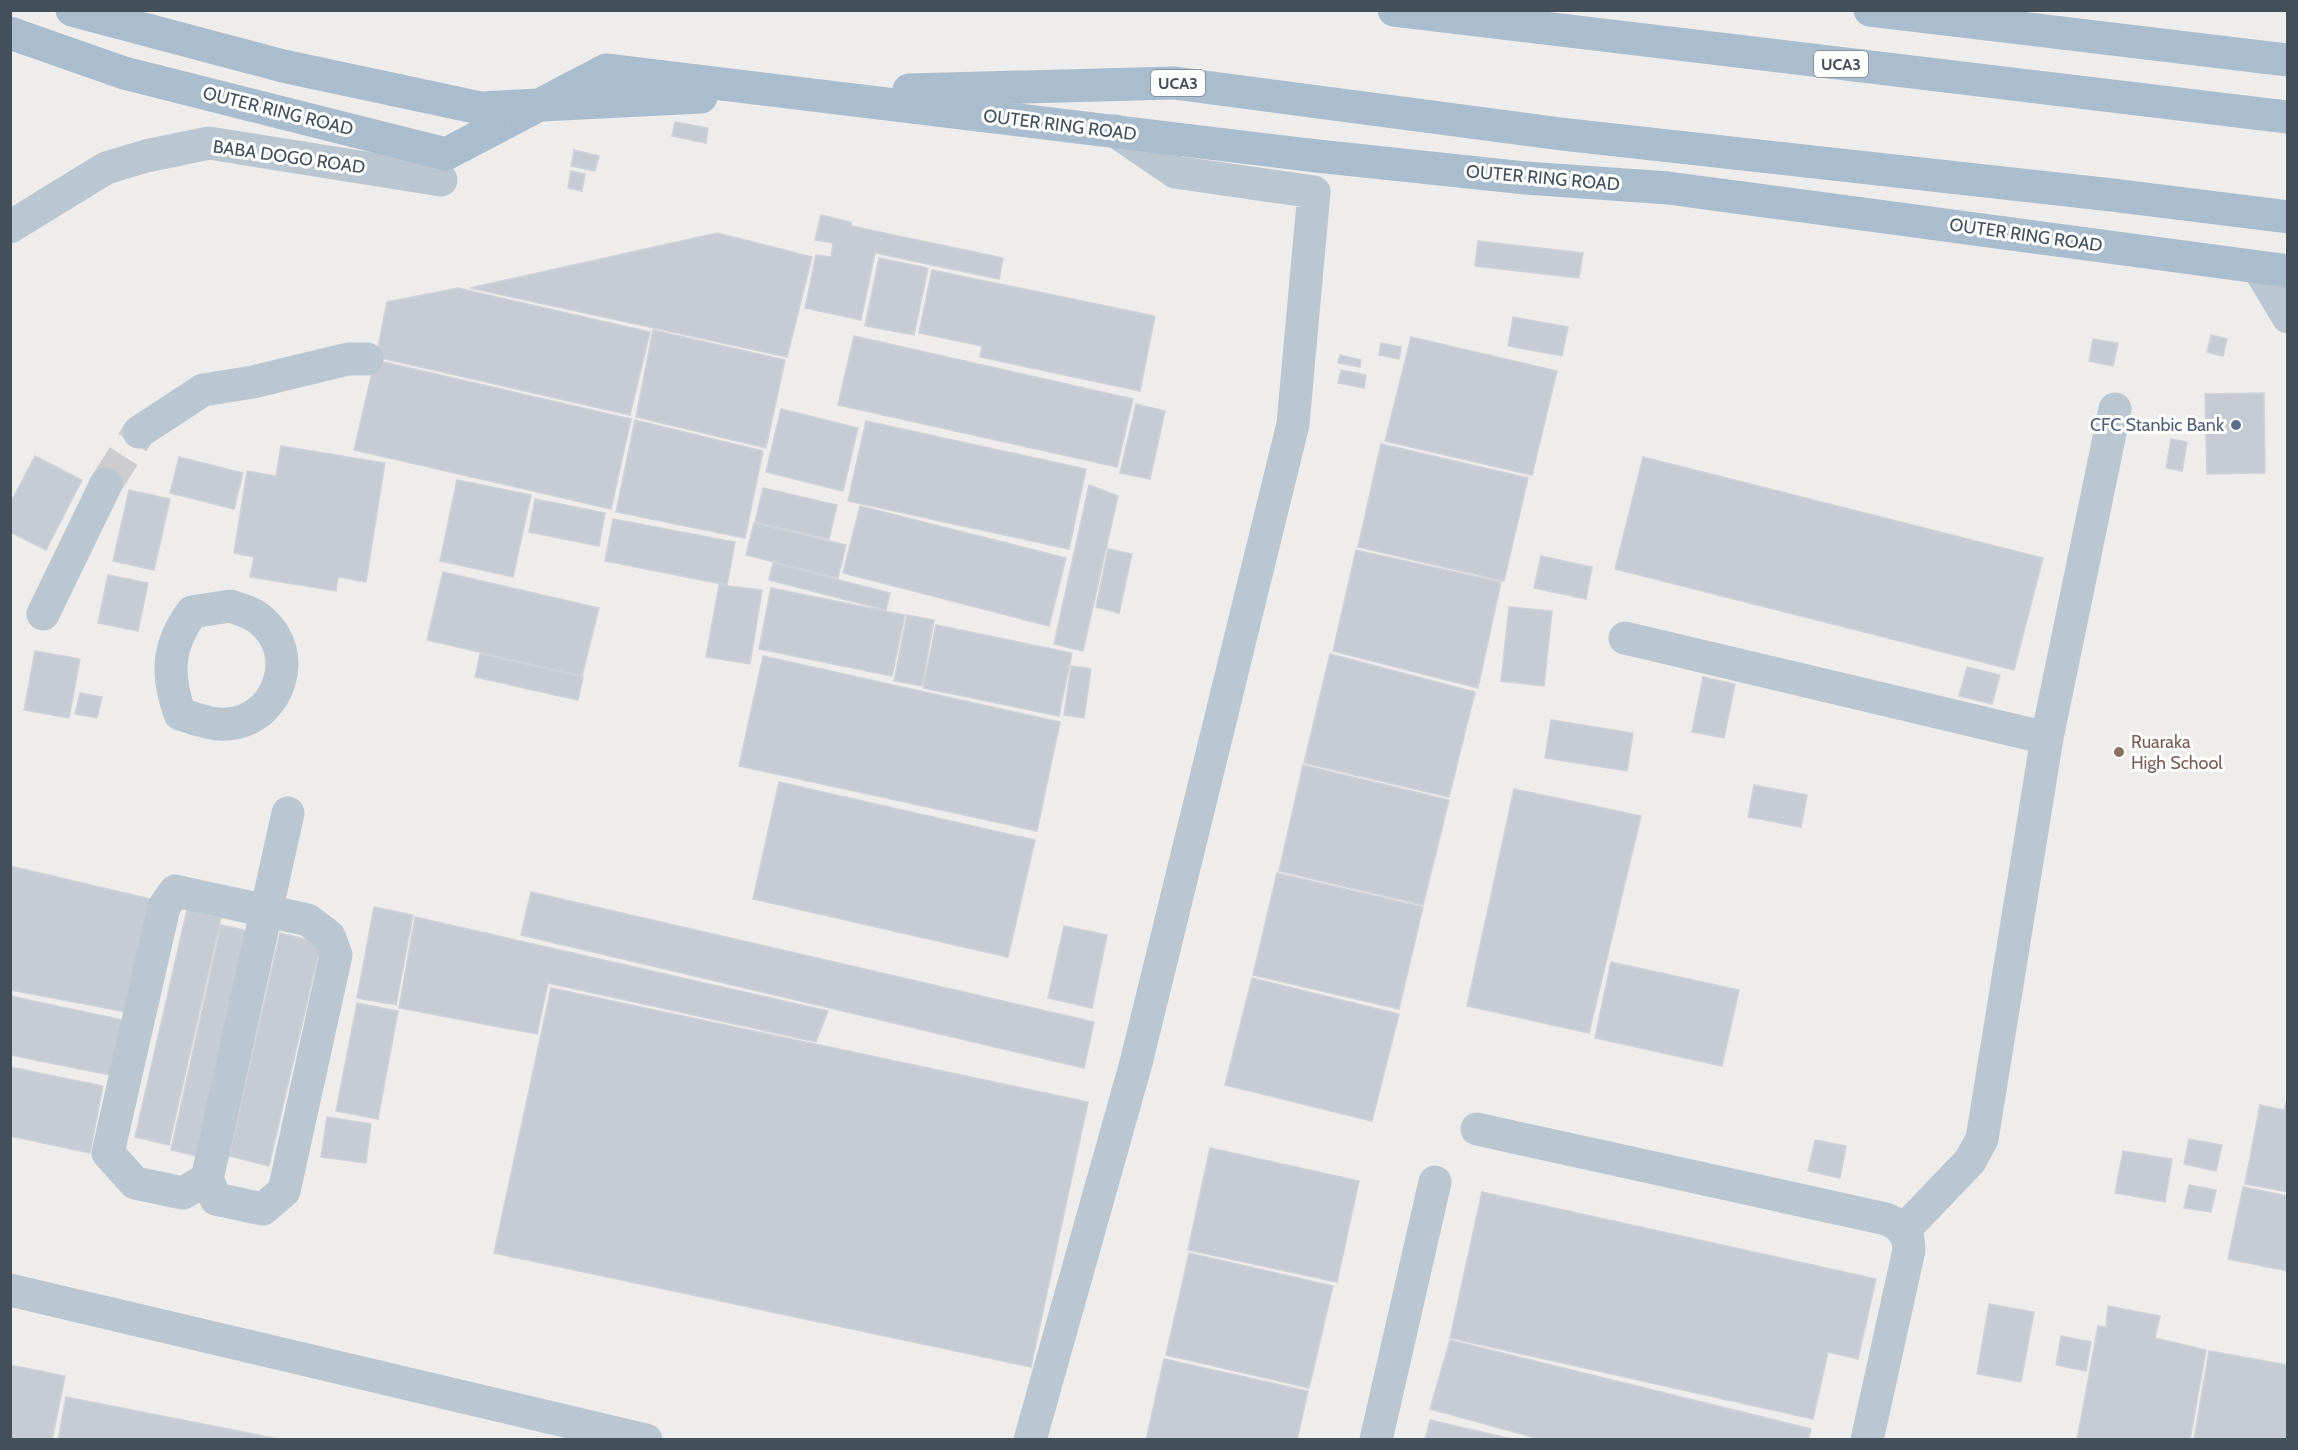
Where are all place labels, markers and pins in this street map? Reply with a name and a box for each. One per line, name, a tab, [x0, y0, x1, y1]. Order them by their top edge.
place label: CFC Stanbic Bank	[2090, 414, 2225, 436]
marker: CFC Stanbic Bank	[2229, 418, 2243, 432]
place label: Ruaraka High School	[2131, 731, 2223, 774]
marker: Ruaraka High School	[2112, 745, 2126, 759]

